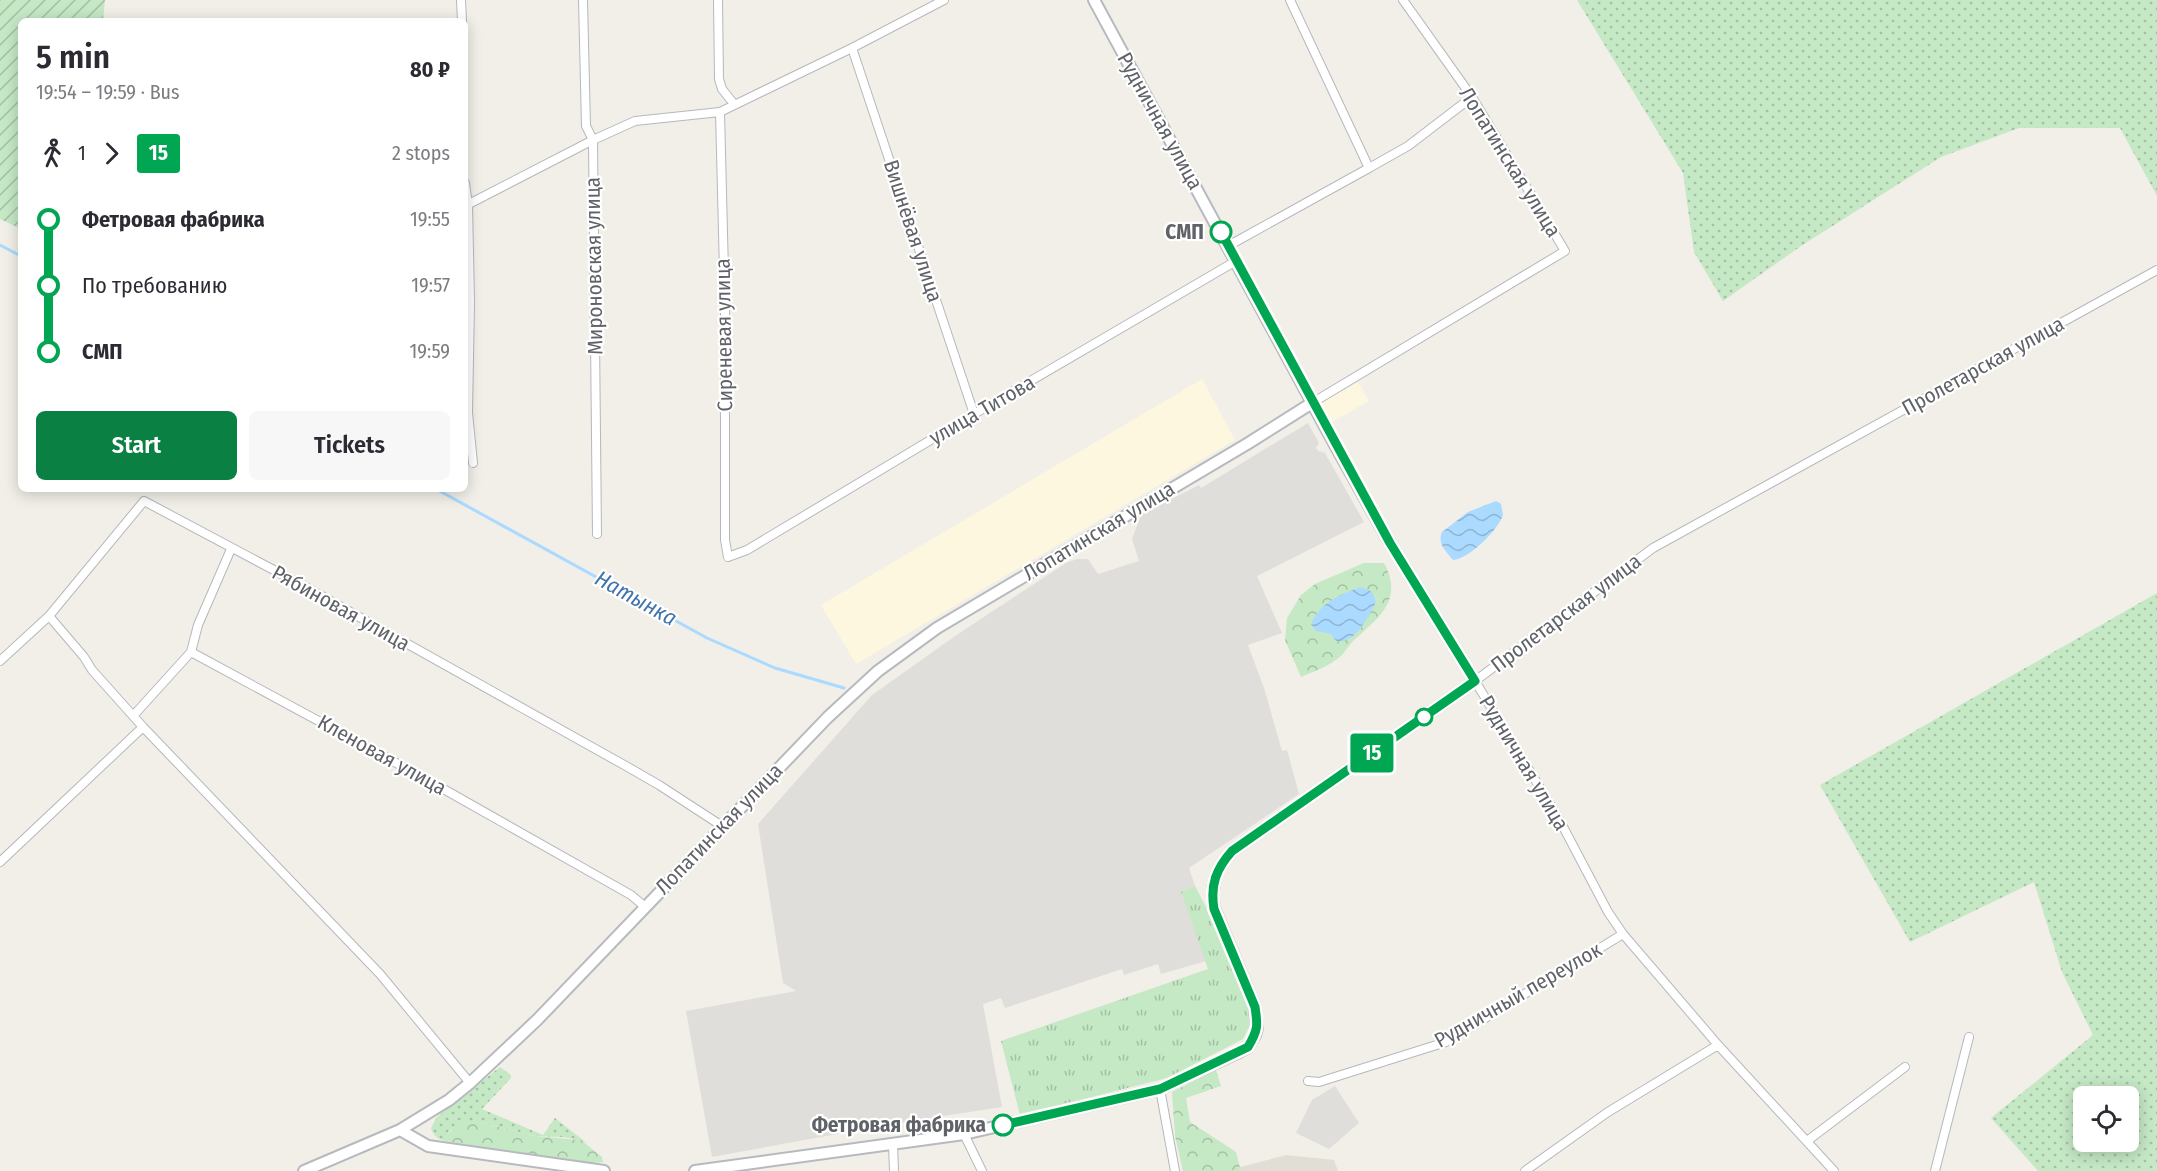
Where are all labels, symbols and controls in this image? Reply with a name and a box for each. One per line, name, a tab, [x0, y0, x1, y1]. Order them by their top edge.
text: 5 min	[36, 37, 110, 77]
street label: Рудничная улица	[1112, 48, 1208, 194]
text: 80 ₽	[410, 56, 450, 83]
text: 19:54 – 19:59 · Bus	[36, 80, 180, 104]
street label: Лопатинская улица	[1453, 82, 1567, 242]
icon: walk	[36, 137, 69, 170]
icon: forward	[95, 137, 128, 170]
text: 15	[149, 140, 168, 166]
text: 1	[78, 141, 86, 165]
text: 2 stops	[392, 141, 450, 165]
street label: Вишнёвая улица	[878, 157, 948, 305]
street label: Мироновская улица	[579, 177, 609, 355]
text: Фетровая фабрика	[82, 206, 265, 233]
text: 19:55	[410, 207, 450, 231]
place label: СМП	[1165, 219, 1204, 245]
marker: СМП	[1210, 221, 1232, 243]
street label: Сиреневая улица	[710, 258, 738, 412]
text: По требованию	[82, 272, 227, 299]
text: 19:57	[411, 273, 450, 297]
street label: Пролетарская улица	[1897, 311, 2069, 421]
text: СМП	[82, 338, 123, 365]
text: 19:59	[410, 339, 450, 363]
street label: улица Титова	[925, 369, 1039, 451]
button: Start	[36, 411, 237, 480]
button: Tickets	[249, 411, 450, 480]
street label: Лопатинская улица	[1019, 476, 1179, 586]
street label: Пролетарская улица	[1486, 548, 1646, 678]
street label: Рябиновая улица	[268, 559, 414, 657]
water label: Натынка	[590, 565, 682, 631]
street label: Рудничная улица	[1473, 691, 1575, 835]
unlabelled marker	[1415, 708, 1433, 726]
street label: Кленовая улица	[313, 709, 451, 801]
line badge: 15	[1345, 734, 1399, 772]
text: 15	[1362, 740, 1382, 766]
street label: Лопатинская улица	[650, 758, 788, 900]
street label: Рудничный переулок	[1430, 937, 1606, 1053]
map controls	[2073, 1086, 2139, 1152]
button: locate	[2073, 1086, 2139, 1152]
place label: Фетровая фабрика	[812, 1112, 986, 1138]
marker: Фетровая фабрика	[992, 1114, 1014, 1136]

